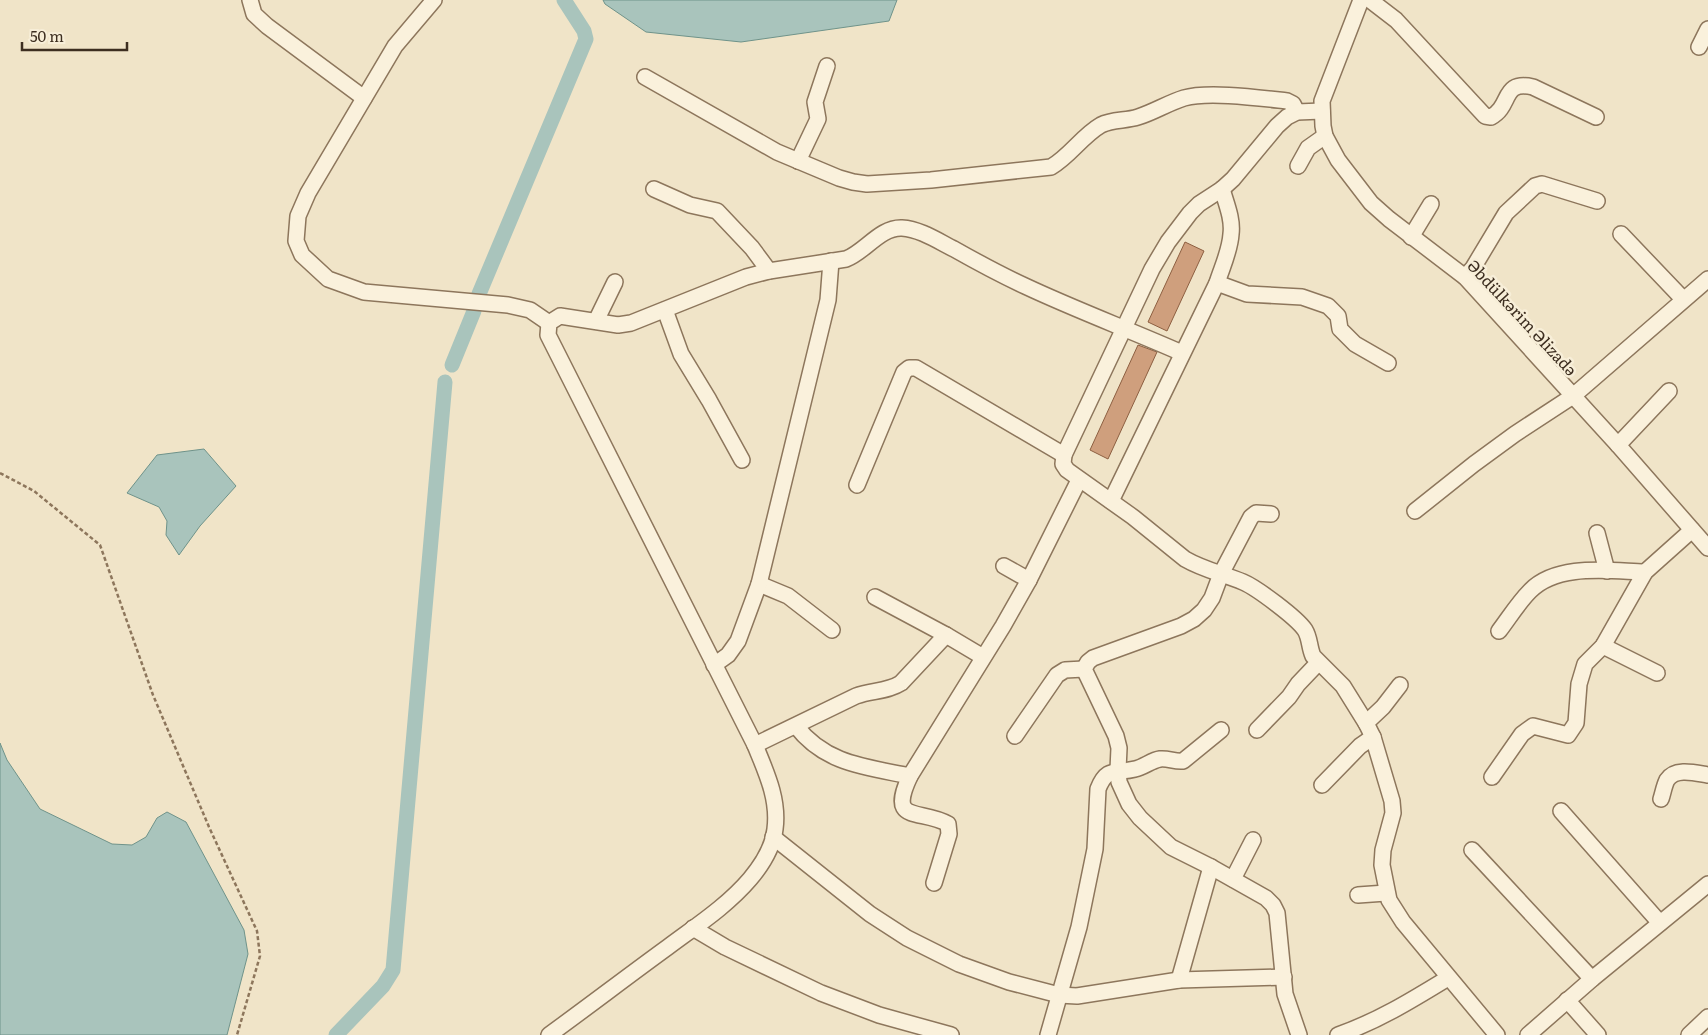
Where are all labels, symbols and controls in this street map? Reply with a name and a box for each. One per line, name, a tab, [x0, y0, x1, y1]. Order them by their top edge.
scale bar	[22, 20, 128, 52]
text: 50 m	[30, 24, 64, 47]
street label: Əbdülkərim Əlizadə	[1463, 254, 1583, 380]

